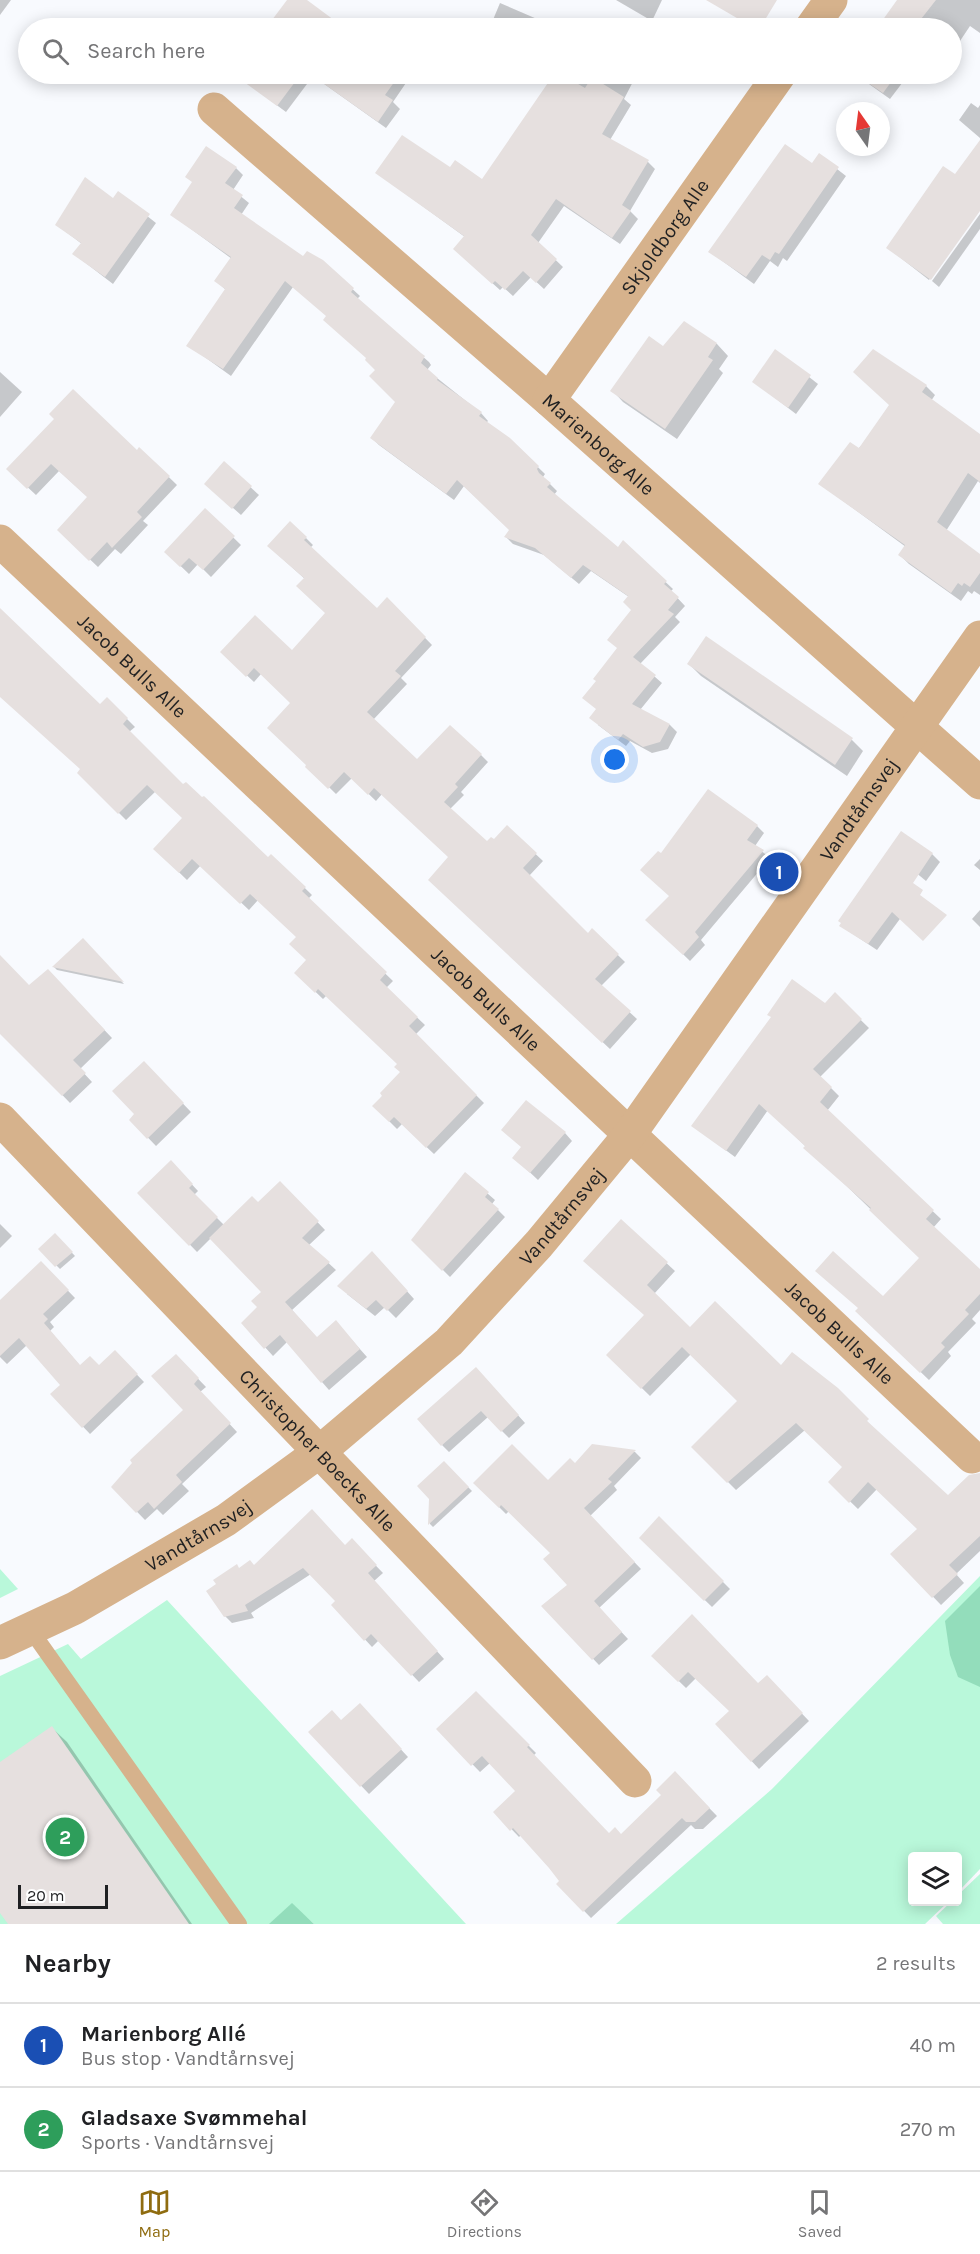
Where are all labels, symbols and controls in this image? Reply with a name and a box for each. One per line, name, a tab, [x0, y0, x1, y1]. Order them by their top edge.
search box	[18, 18, 962, 84]
icon: search	[39, 35, 72, 68]
text: Search here	[87, 38, 205, 64]
north arrow	[836, 102, 890, 156]
street label: Skjoldborg Alle	[616, 175, 714, 300]
street label: Marienborg Alle	[537, 389, 659, 500]
street label: Jacob Bulls Alle	[73, 609, 191, 723]
your location	[600, 745, 629, 774]
street label: Vandtårnsvej	[815, 754, 903, 866]
pin: 1	[760, 850, 798, 894]
street label: Jacob Bulls Alle	[427, 943, 545, 1056]
street label: Vandtårnsvej	[514, 1163, 610, 1270]
street label: Jacob Bulls Alle	[780, 1276, 899, 1390]
street label: Christopher Boecks Alle	[234, 1365, 400, 1537]
street label: Vandtårnsvej	[141, 1494, 256, 1577]
pin: 2	[46, 1814, 84, 1860]
map controls	[908, 1852, 962, 1906]
button: layers	[908, 1852, 962, 1906]
scale bar	[18, 1882, 108, 1910]
text: 20 m	[27, 1886, 65, 1905]
text: Nearby	[24, 1948, 111, 1979]
text: 2 results	[876, 1952, 956, 1975]
text: Marienborg Allé	[81, 2021, 246, 2047]
text: 1	[40, 2034, 47, 2057]
text: 40 m	[910, 2034, 956, 2057]
text: Bus stop · Vandtårnsvej	[81, 2047, 295, 2070]
text: Gladsaxe Svømmehal	[81, 2105, 307, 2131]
text: 2	[37, 2118, 50, 2141]
text: 270 m	[900, 2118, 956, 2141]
text: Sports · Vandtårnsvej	[81, 2131, 275, 2154]
tab: Map	[138, 2186, 171, 2241]
tab: Directions	[447, 2186, 522, 2241]
tab: Saved	[798, 2186, 842, 2241]

